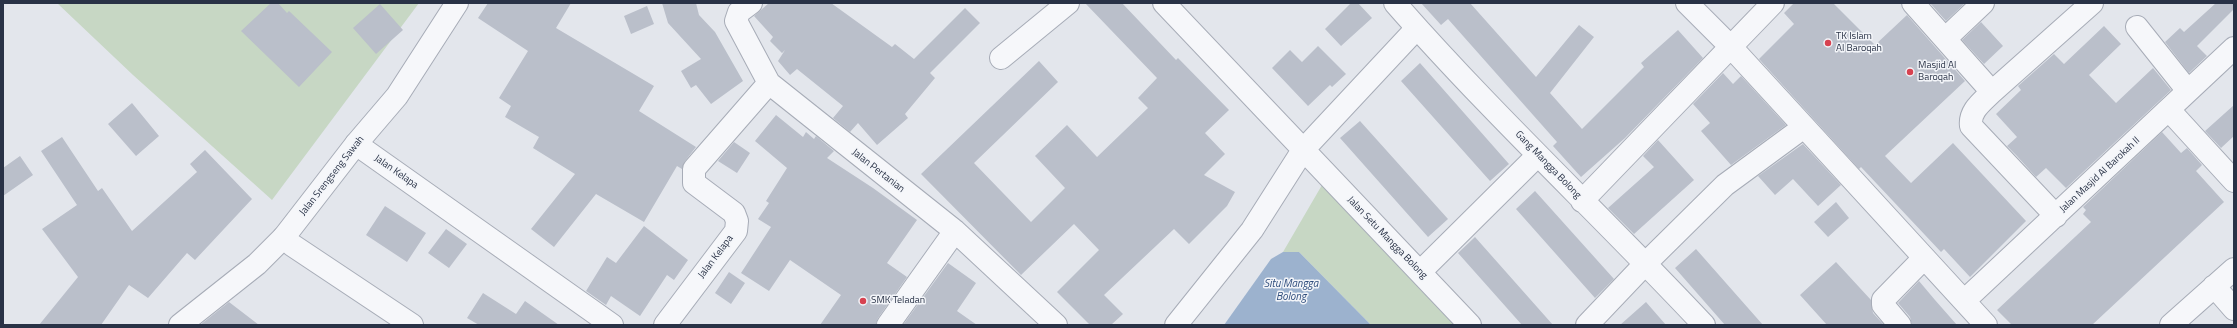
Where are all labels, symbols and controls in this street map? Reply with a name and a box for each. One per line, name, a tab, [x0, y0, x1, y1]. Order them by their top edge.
place label: TK Islam Al Baroqah	[1836, 31, 1882, 54]
marker: TK Islam Al Baroqah	[1823, 38, 1833, 48]
place label: Masjid Al Baroqah	[1918, 60, 1956, 84]
marker: Masjid Al Baroqah	[1905, 67, 1915, 77]
street label: Gang Mangga Bolong	[1513, 129, 1583, 201]
street label: Jalan Srengseng Sawah	[297, 134, 367, 218]
street label: Jalan Masjid Al Barokah II	[2057, 135, 2143, 215]
street label: Jalan Pertanian	[849, 147, 907, 195]
street label: Jalan Kelapa	[372, 152, 420, 192]
street label: Jalan Setu Mangga Bolong	[1344, 194, 1430, 282]
street label: Jalan Kelapa	[696, 233, 736, 281]
water label: Situ Mangga Bolong	[1264, 277, 1318, 303]
place label: SMK Teladan	[871, 295, 925, 307]
marker: SMK Teladan	[858, 296, 868, 306]

